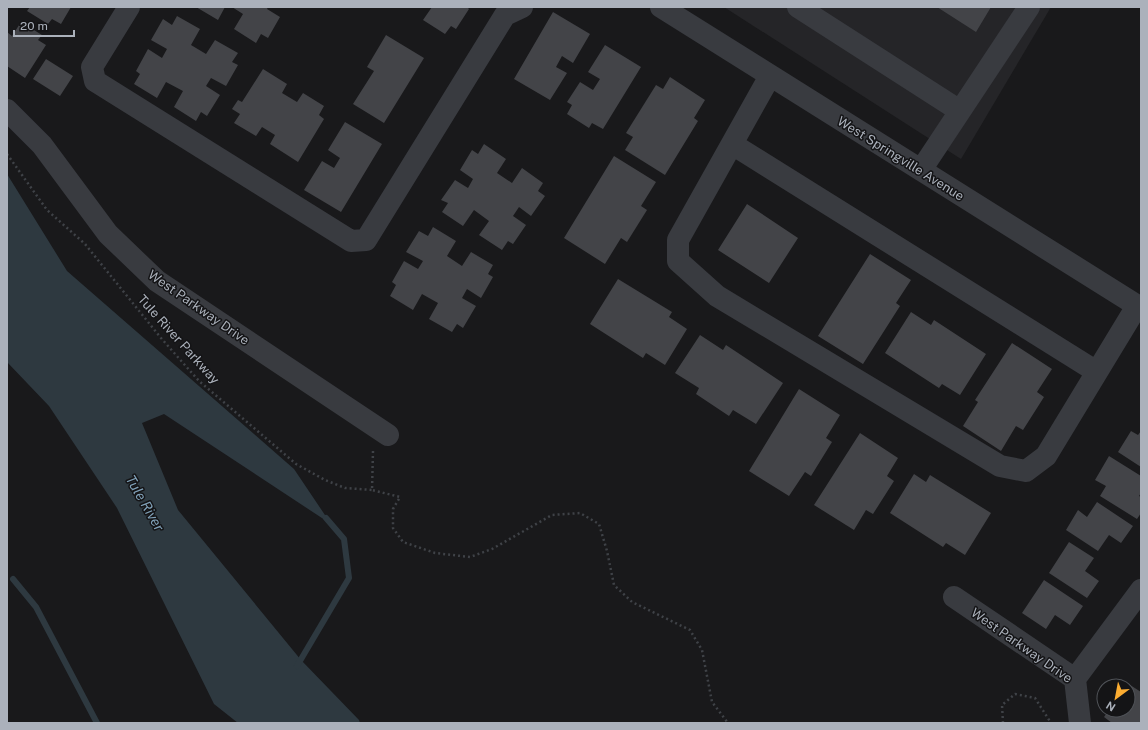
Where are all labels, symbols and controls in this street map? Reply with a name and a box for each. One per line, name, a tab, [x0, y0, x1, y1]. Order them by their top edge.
scale bar	[14, 12, 74, 38]
text: 20 m	[20, 19, 48, 33]
street label: West Springville Avenue	[835, 113, 967, 204]
street label: West Parkway Drive	[145, 267, 252, 348]
street label: Tule River Parkway	[135, 292, 223, 387]
water label: Tule River	[123, 472, 168, 534]
street label: West Parkway Drive	[968, 605, 1075, 686]
north arrow	[1096, 678, 1136, 718]
text: N	[1104, 699, 1118, 714]

